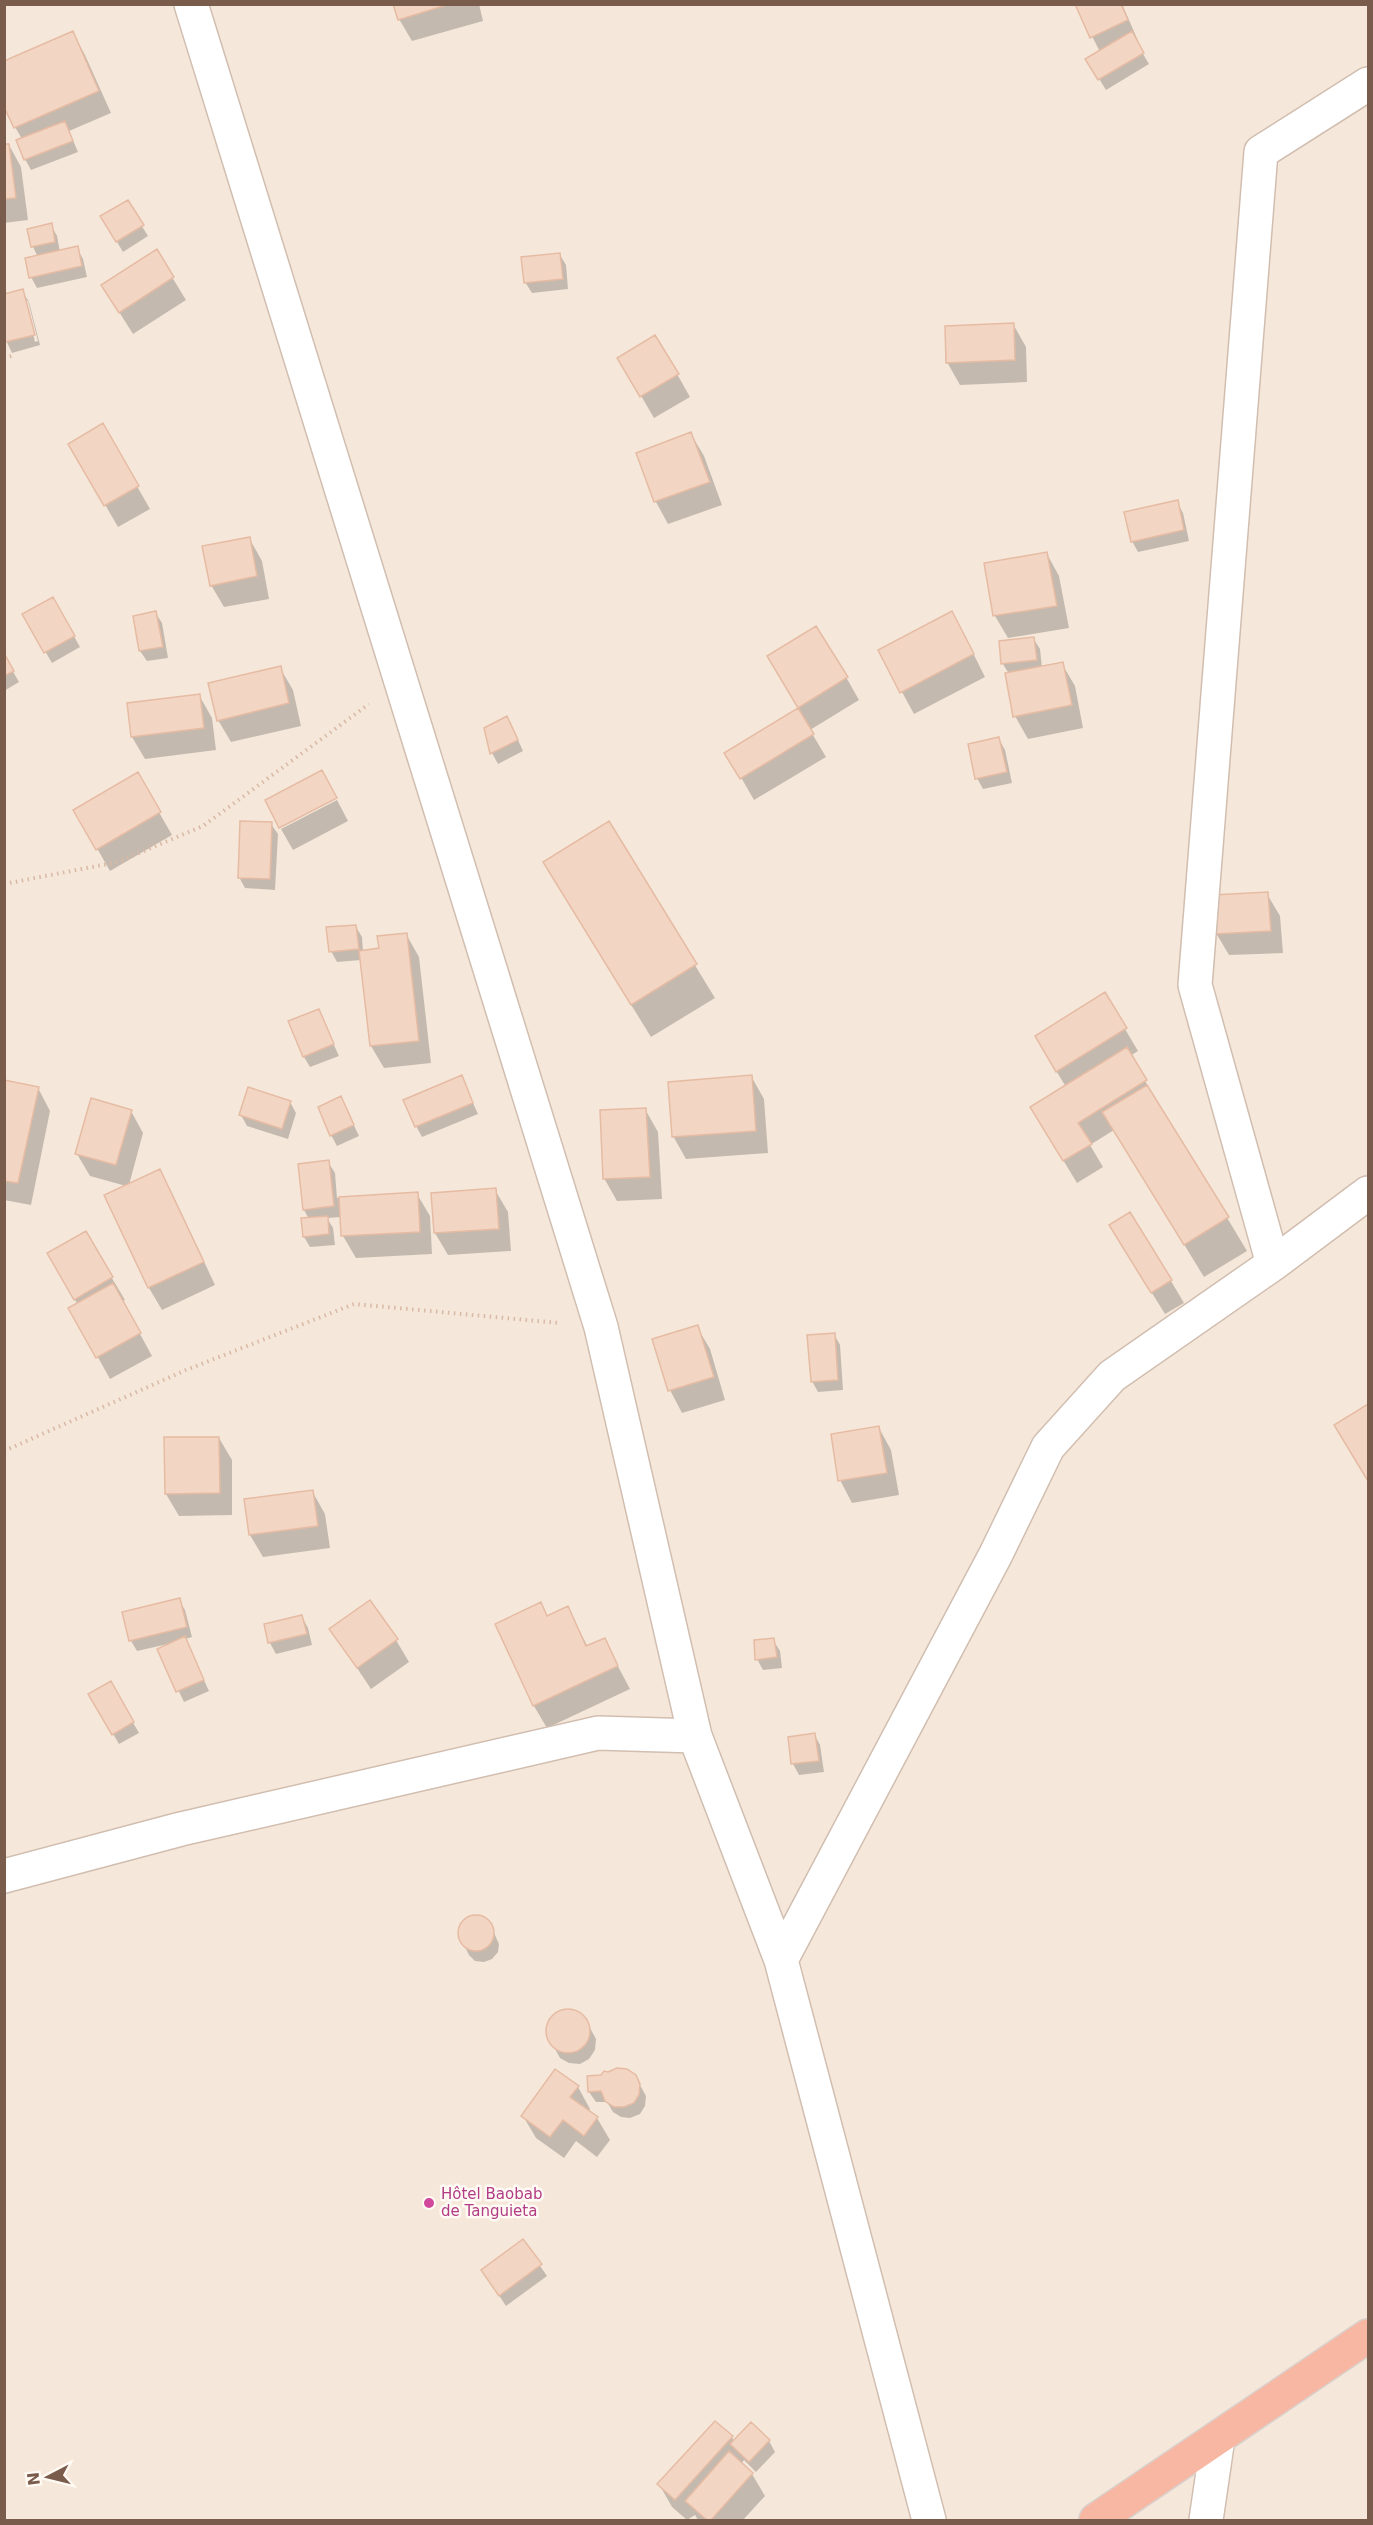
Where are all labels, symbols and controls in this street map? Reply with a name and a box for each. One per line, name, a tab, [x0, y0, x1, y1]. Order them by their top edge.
place label: Hôtel Baobab de Tanguieta	[441, 2185, 542, 2220]
marker: Hôtel Baobab de Tanguieta	[422, 2196, 436, 2210]
north arrow	[18, 2447, 78, 2507]
text: N	[23, 2471, 44, 2487]

